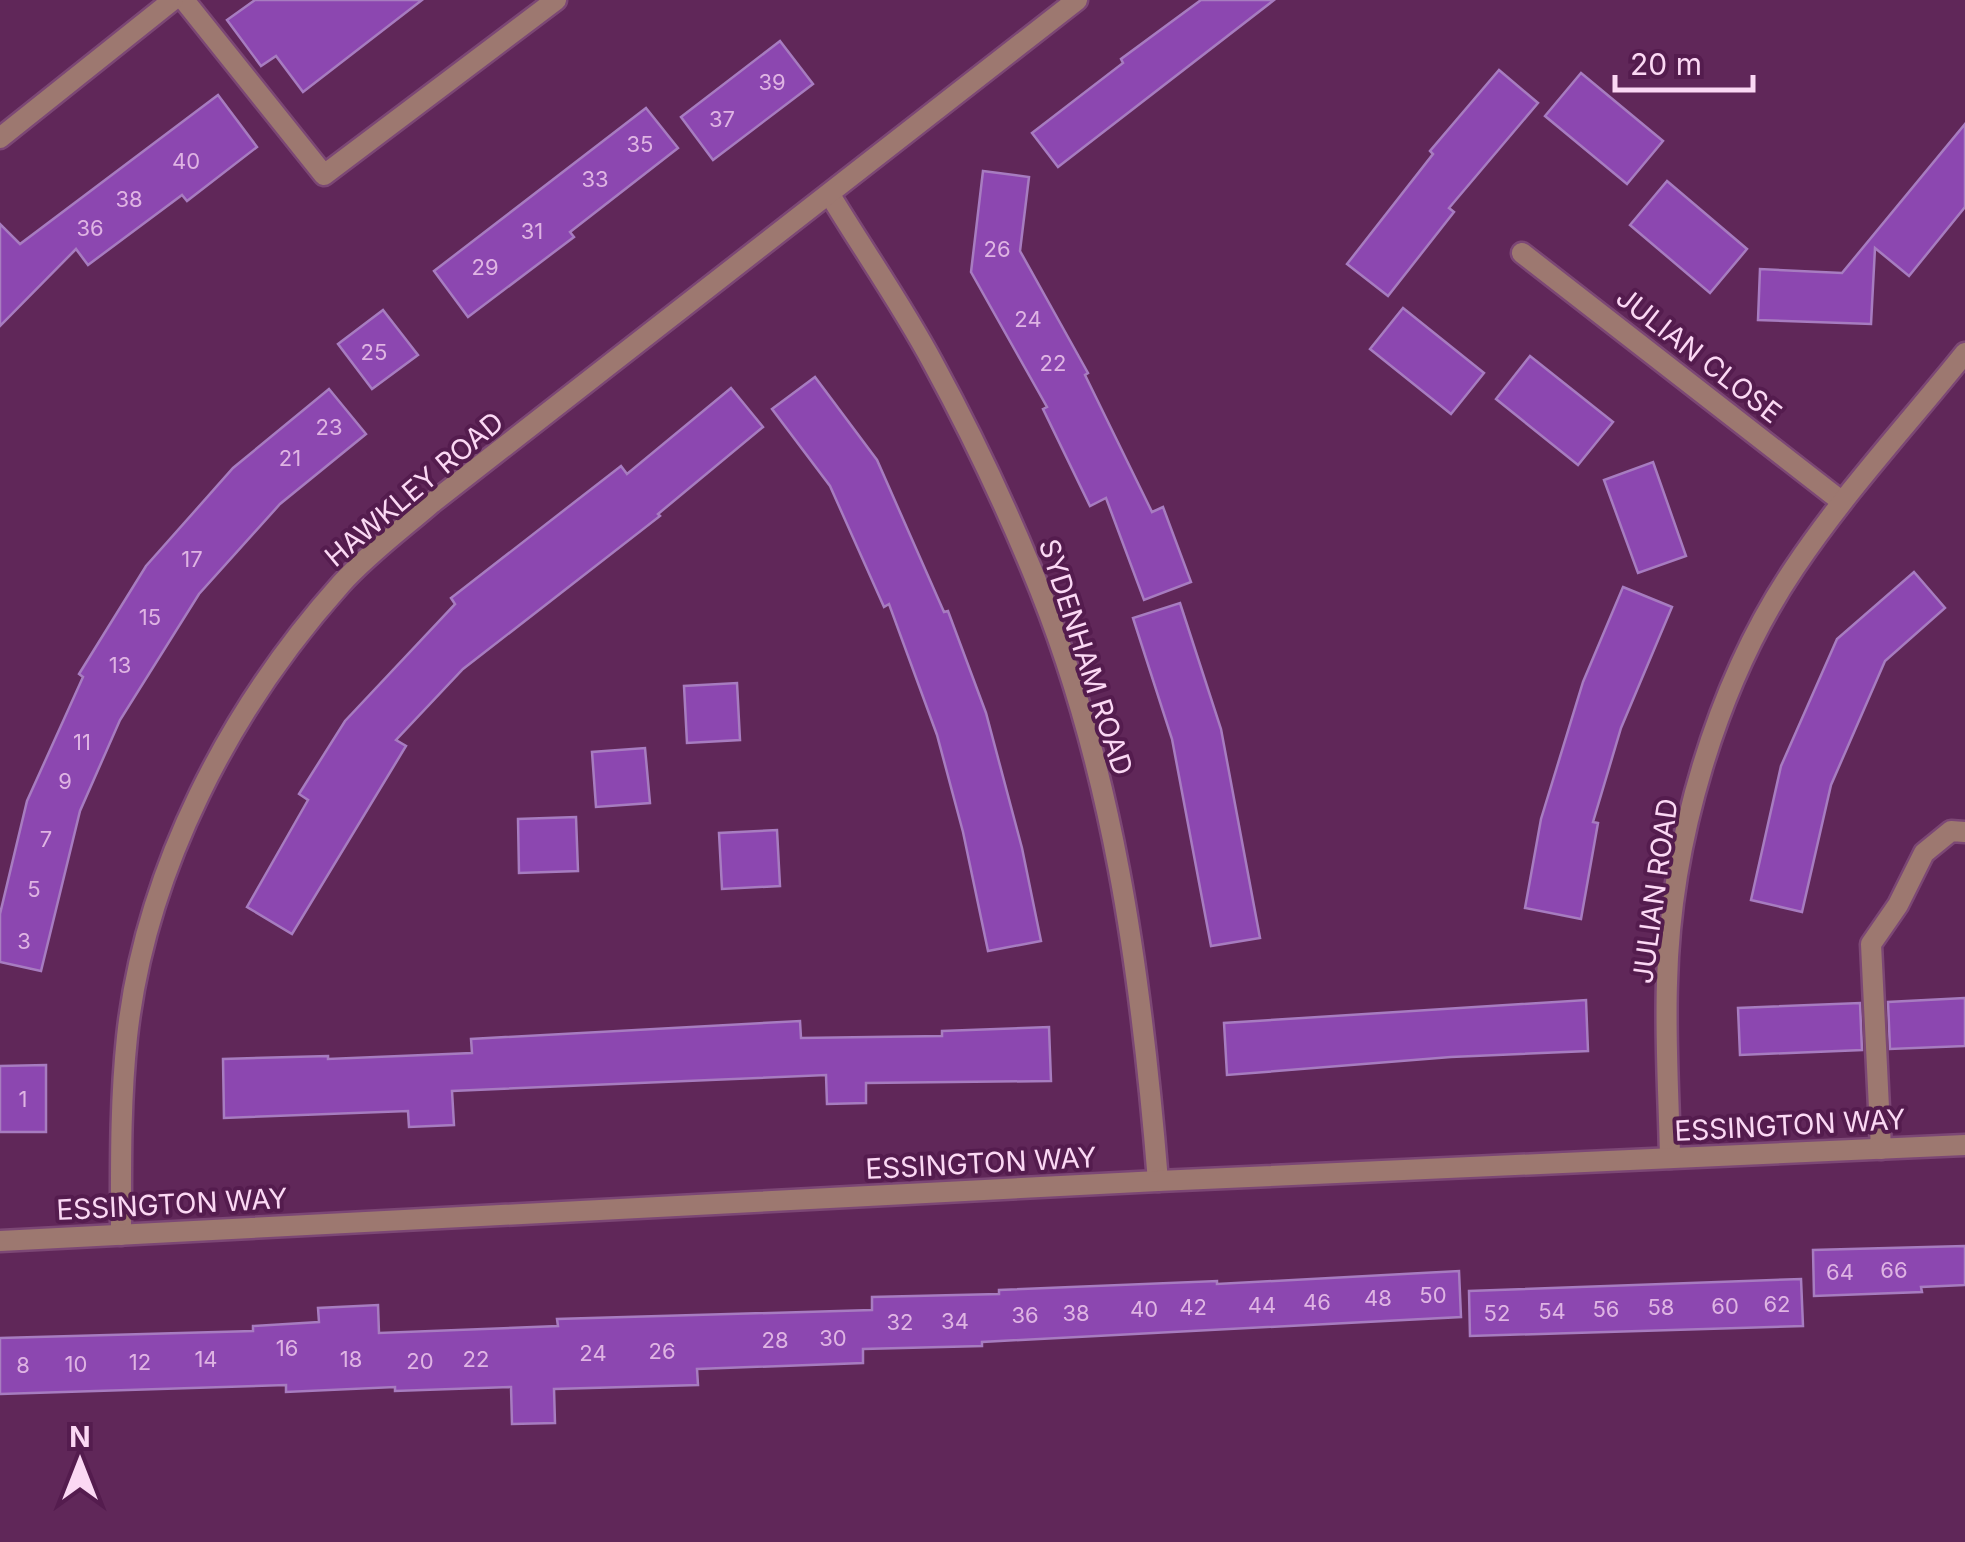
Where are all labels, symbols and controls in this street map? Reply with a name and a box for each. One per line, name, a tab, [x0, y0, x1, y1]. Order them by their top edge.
scale bar	[1615, 30, 1752, 92]
text: 20 m	[1630, 46, 1702, 82]
house number: 39	[758, 69, 786, 95]
house number: 37	[709, 106, 735, 132]
house number: 35	[627, 131, 653, 157]
house number: 40	[172, 148, 200, 174]
house number: 33	[581, 166, 609, 192]
house number: 38	[115, 186, 143, 212]
house number: 36	[76, 215, 104, 241]
house number: 31	[521, 218, 543, 244]
house number: 26	[983, 236, 1011, 262]
house number: 29	[471, 254, 499, 280]
street label: JULIAN CLOSE	[1610, 280, 1788, 430]
house number: 24	[1014, 306, 1042, 332]
house number: 25	[361, 339, 387, 365]
house number: 22	[1040, 350, 1066, 376]
street label: HAWKLEY ROAD	[318, 404, 510, 574]
house number: 23	[315, 414, 343, 440]
house number: 21	[279, 445, 301, 471]
street label: SYDENHAM ROAD	[1032, 535, 1140, 779]
house number: 17	[181, 546, 203, 572]
house number: 15	[139, 604, 161, 630]
house number: 13	[109, 652, 131, 678]
house number: 11	[73, 729, 91, 755]
house number: 9	[58, 768, 72, 794]
street label: JULIAN ROAD	[1625, 796, 1685, 986]
house number: 7	[40, 826, 52, 852]
house number: 5	[27, 876, 41, 902]
house number: 3	[17, 928, 31, 954]
house number: 1	[19, 1086, 27, 1112]
street label: ESSINGTON WAY	[1674, 1102, 1906, 1148]
street label: ESSINGTON WAY	[865, 1140, 1097, 1186]
street label: ESSINGTON WAY	[56, 1181, 288, 1227]
house number: 66	[1880, 1257, 1908, 1283]
house number: 64	[1826, 1259, 1854, 1285]
house number: 50	[1419, 1282, 1447, 1308]
house number: 48	[1364, 1285, 1392, 1311]
house number: 46	[1303, 1289, 1331, 1315]
house number: 62	[1763, 1291, 1791, 1317]
house number: 44	[1248, 1292, 1276, 1318]
house number: 60	[1711, 1293, 1739, 1319]
house number: 42	[1179, 1294, 1207, 1320]
house number: 58	[1648, 1294, 1674, 1320]
house number: 40	[1130, 1296, 1158, 1322]
house number: 56	[1592, 1296, 1620, 1322]
house number: 54	[1538, 1298, 1566, 1324]
house number: 38	[1062, 1300, 1090, 1326]
house number: 52	[1484, 1300, 1510, 1326]
house number: 36	[1011, 1302, 1039, 1328]
house number: 34	[941, 1308, 969, 1334]
house number: 32	[886, 1309, 914, 1335]
house number: 30	[819, 1325, 847, 1351]
house number: 28	[761, 1327, 789, 1353]
house number: 16	[276, 1335, 298, 1361]
house number: 26	[648, 1338, 676, 1364]
house number: 24	[579, 1340, 607, 1366]
house number: 14	[194, 1346, 218, 1372]
house number: 18	[340, 1346, 362, 1372]
house number: 22	[463, 1346, 489, 1372]
house number: 20	[406, 1348, 434, 1374]
house number: 12	[129, 1349, 151, 1375]
house number: 10	[65, 1351, 87, 1377]
house number: 8	[16, 1352, 30, 1378]
north arrow	[30, 1412, 130, 1512]
text: N	[69, 1420, 91, 1454]

